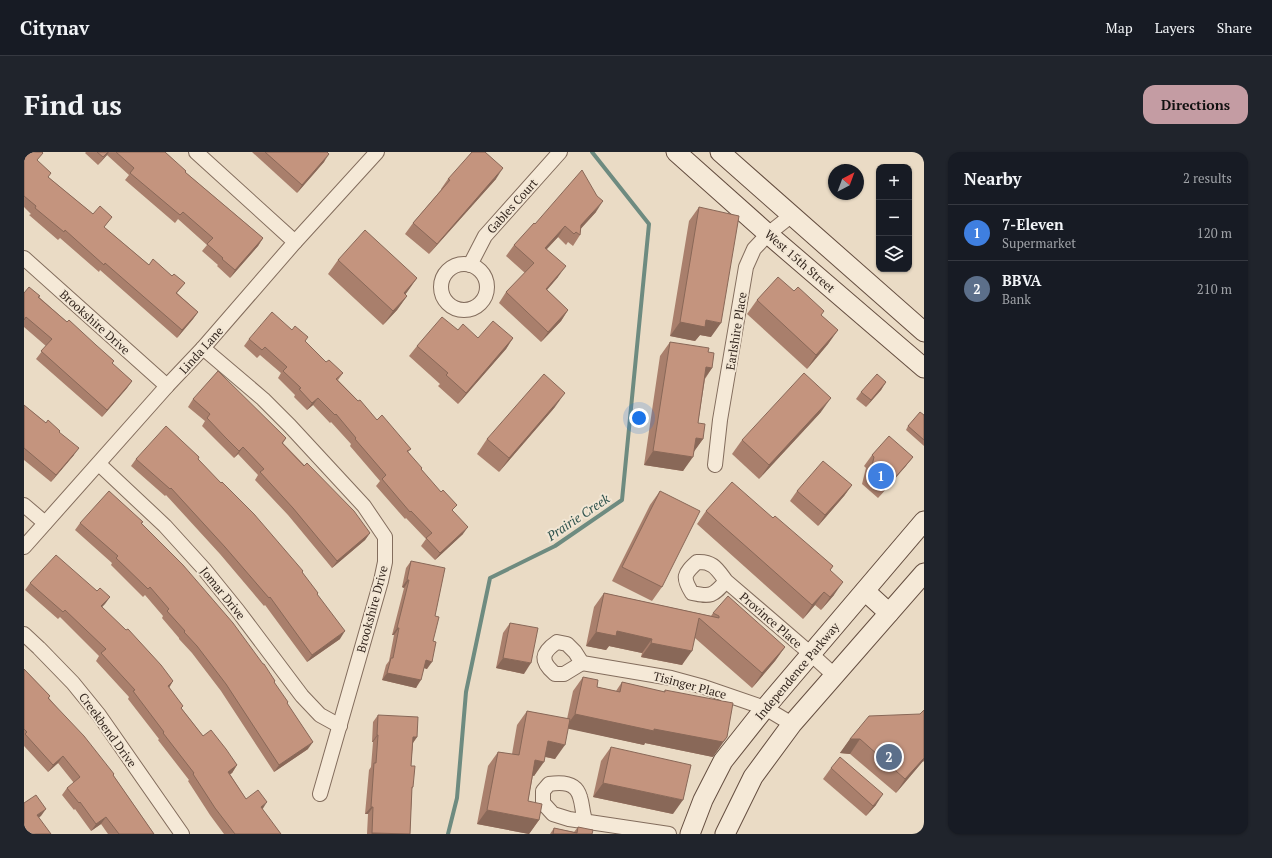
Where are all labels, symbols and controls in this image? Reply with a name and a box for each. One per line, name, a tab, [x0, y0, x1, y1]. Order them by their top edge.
text: Citynav	[20, 15, 89, 40]
text: Map	[1106, 18, 1133, 37]
text: Layers	[1155, 18, 1195, 37]
text: Share	[1217, 18, 1252, 37]
button: Directions	[1143, 85, 1248, 124]
text: Find us	[24, 86, 122, 123]
north arrow	[828, 164, 864, 200]
map controls	[876, 164, 912, 272]
button: +	[876, 164, 912, 200]
text: Nearby	[964, 167, 1022, 190]
text: 2 results	[1183, 169, 1232, 187]
street label: Gables Court	[483, 175, 541, 237]
button: −	[876, 200, 912, 236]
text: 7-Eleven	[1002, 214, 1064, 234]
text: 1	[973, 224, 981, 242]
text: 120 m	[1197, 224, 1232, 242]
street label: West 15th Street	[762, 226, 839, 296]
text: Supermarket	[1002, 234, 1076, 252]
button: layers	[876, 236, 912, 272]
text: BBVA	[1002, 270, 1041, 290]
text: 2	[973, 280, 981, 298]
text: 210 m	[1197, 280, 1232, 298]
street label: Brookshire Drive	[57, 286, 133, 358]
text: Bank	[1002, 290, 1031, 308]
street label: Earlshire Place	[722, 291, 750, 371]
street label: Linda Lane	[176, 323, 226, 377]
your location	[629, 408, 649, 428]
pin: 1	[868, 461, 894, 491]
water label: Prairie Creek	[542, 489, 614, 545]
street label: Jomar Drive	[197, 564, 249, 622]
street label: Brookshire Drive	[353, 564, 391, 654]
street label: Province Place	[737, 589, 805, 651]
street label: Independence Parkway	[752, 618, 843, 723]
street label: Tisinger Place	[652, 668, 728, 702]
street label: Creekbend Drive	[76, 690, 140, 770]
pin: 2	[876, 742, 902, 772]

